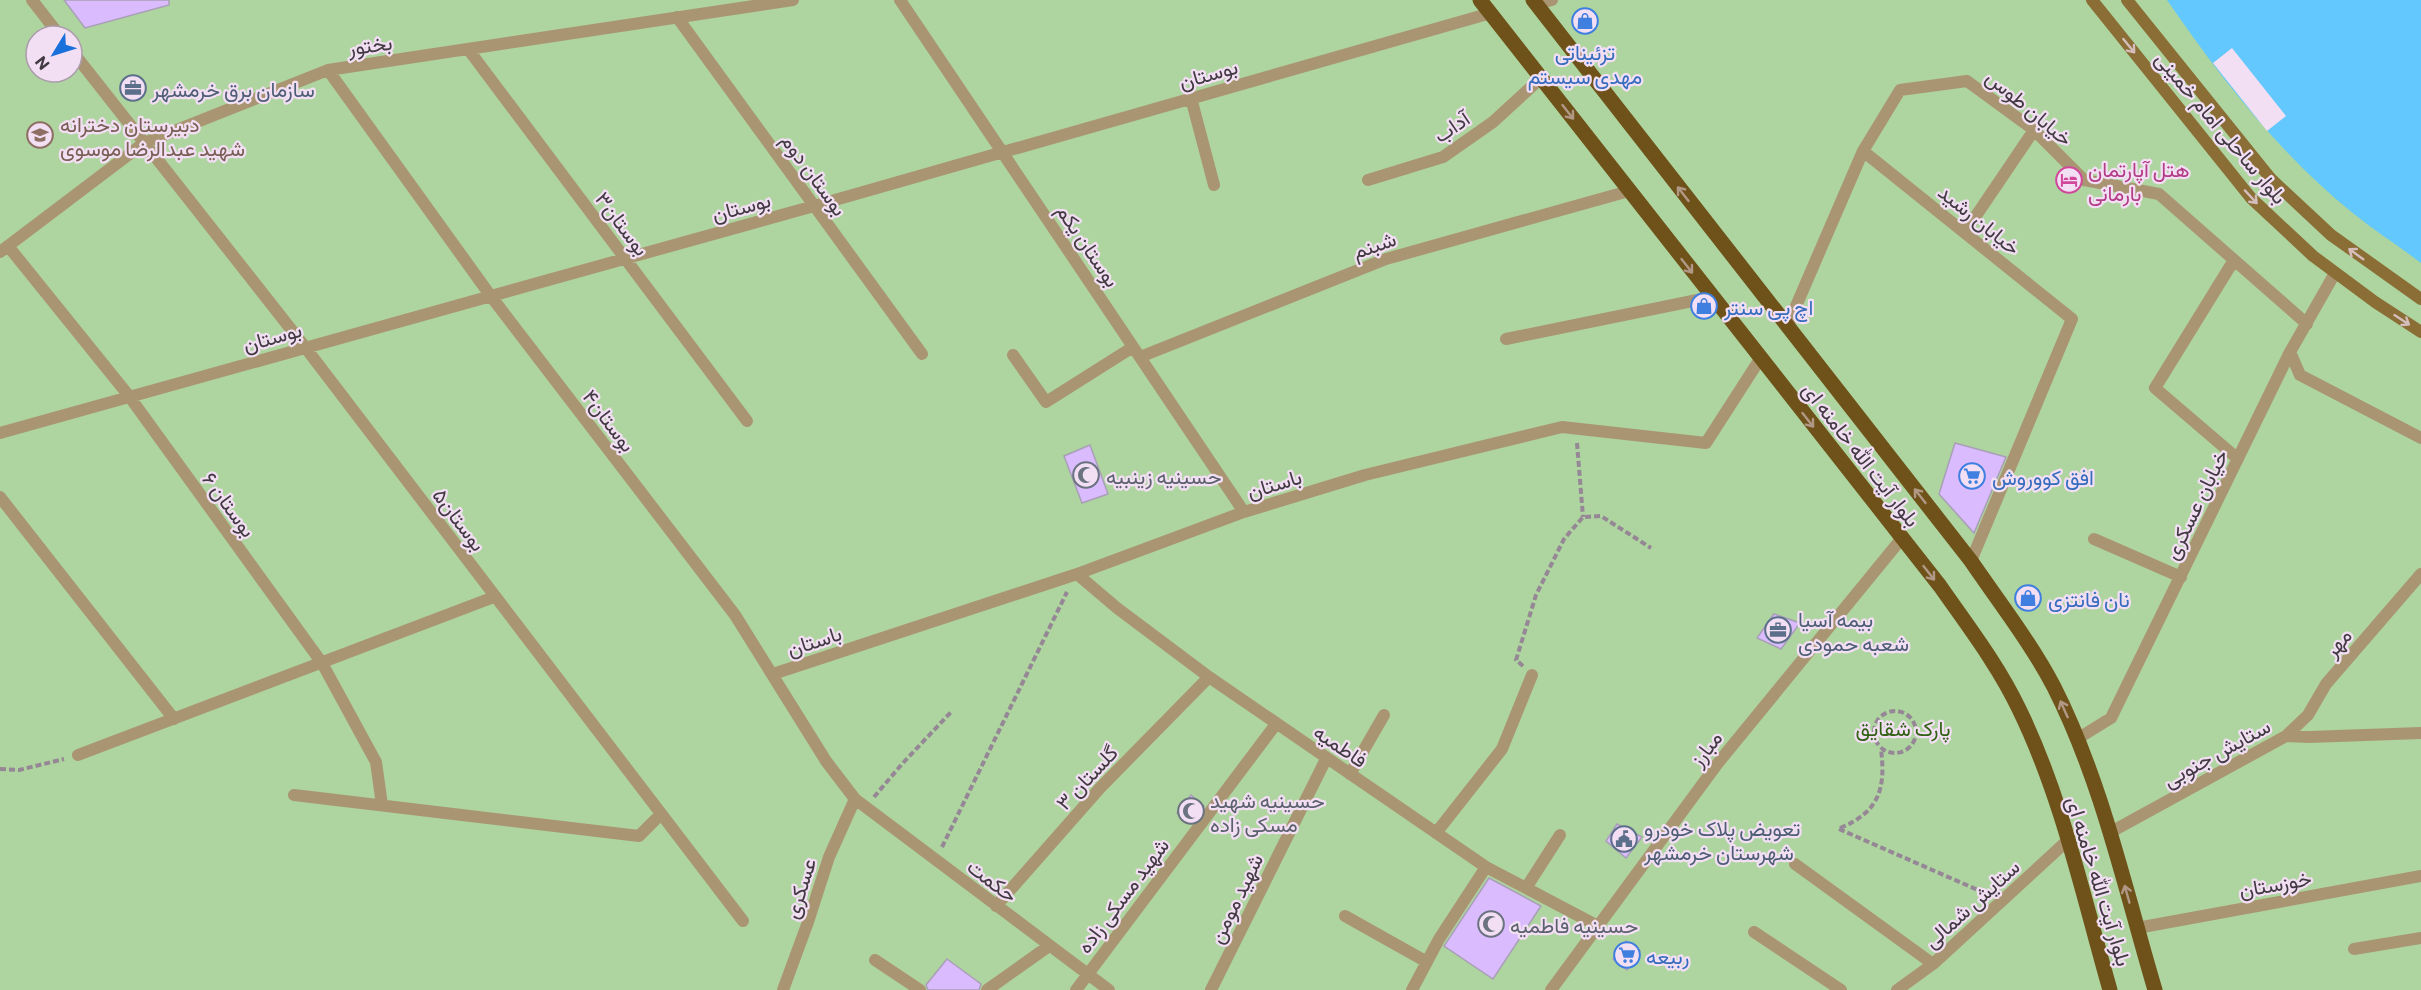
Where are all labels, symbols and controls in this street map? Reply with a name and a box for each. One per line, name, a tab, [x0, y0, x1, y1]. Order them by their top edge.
shop icon: تزئیناتی مهدی سیستم	[1570, 6, 1600, 36]
north arrow	[24, 24, 84, 84]
street label: بختور	[345, 29, 394, 62]
one-way arrow	[2122, 37, 2135, 53]
place label: تزئیناتی مهدی سیستم	[1528, 39, 1642, 91]
street label: بلوار ساحلی امام خمینی	[2149, 46, 2293, 210]
text: N	[31, 53, 53, 74]
street label: بوستان	[1176, 53, 1241, 95]
street label: خیابان طوس	[1980, 64, 2078, 152]
office icon: سازمان برق خرمشهر	[118, 73, 148, 103]
place label: سازمان برق خرمشهر	[151, 76, 315, 103]
street label: آداب	[1428, 104, 1476, 148]
one-way arrow	[1561, 104, 1574, 120]
place label: دبیرستان دخترانه شهید عبدالرضا موسوی	[60, 111, 245, 162]
school or university icon: دبیرستان دخترانه شهید عبدالرضا موسوی	[25, 120, 55, 150]
street label: بوستان دوم	[774, 128, 853, 222]
place label: هتل آپارتمان بارمانی	[2088, 156, 2190, 207]
hotel icon: هتل آپارتمان بارمانی	[2054, 165, 2084, 195]
street label: خیابان رشید	[1933, 178, 2026, 261]
street label: بوستان۳	[589, 186, 655, 261]
street label: بوستان	[709, 186, 774, 228]
one-way arrow	[1677, 186, 1690, 202]
one-way arrow	[2244, 189, 2258, 204]
street label: بوستان یکم	[1050, 199, 1126, 293]
street label: شبنم	[1349, 225, 1400, 266]
one-way arrow	[2348, 247, 2364, 260]
one-way arrow	[1681, 258, 1694, 274]
shop icon: اچ پی سنتر	[1689, 291, 1719, 321]
place label: اچ پی سنتر	[1723, 294, 1813, 322]
one-way arrow	[2393, 314, 2410, 326]
street label: بوستان	[240, 316, 305, 358]
street label: بلوار آیت الله خامنه ای	[1796, 377, 1926, 532]
street label: بوستان۴	[577, 384, 642, 457]
one-way arrow	[1802, 411, 1815, 427]
street label: خیابان عسکری	[2158, 445, 2234, 564]
mosque icon: حسینیه زینبیه	[1071, 460, 1101, 490]
supermarket icon: افق کووروش	[1957, 461, 1987, 491]
place label: حسینیه زینبیه	[1106, 463, 1222, 490]
street label: باستان	[1244, 463, 1305, 504]
place label: افق کووروش	[1992, 464, 2094, 491]
street label: بوستان ۶	[196, 467, 262, 543]
street label: بوستان۵	[427, 483, 492, 557]
one-way arrow	[1913, 488, 1926, 504]
one-way arrow	[1922, 564, 1935, 580]
shop icon: نان فانتزی	[2013, 583, 2043, 613]
place label: نان فانتزی	[2048, 586, 2130, 613]
place label: بیمه آسیا شعبه حمودی	[1798, 606, 1909, 657]
office icon: بیمه آسیا شعبه حمودی	[1763, 615, 1793, 645]
street label: باستان	[784, 619, 845, 661]
street label: مهر	[2317, 623, 2358, 664]
one-way arrow	[2057, 701, 2069, 719]
street label: ستایش جنوبی	[2158, 712, 2275, 794]
park label: پارک شقایق	[1856, 715, 1950, 743]
street label: فاطمیه	[1309, 718, 1373, 773]
street label: مبارز	[1683, 725, 1728, 773]
street label: گلستان ۳	[1050, 739, 1123, 815]
place label: حسینیه شهید مسکی زاده	[1210, 787, 1325, 838]
street label: بلوار آیت الله خامنه ای	[2060, 793, 2138, 969]
mosque icon: حسینیه شهید مسکی زاده	[1176, 796, 1206, 826]
place label: تعویض پلاک خودرو شهرستان خرمشهر	[1643, 815, 1800, 866]
public building icon: تعویض پلاک خودرو شهرستان خرمشهر	[1609, 824, 1639, 854]
street label: شهید مسکی زاده	[1071, 833, 1175, 959]
street label: شهید مومن	[1203, 849, 1269, 948]
street label: حکمت	[963, 853, 1023, 907]
street label: ستایش شمالی	[1918, 853, 2025, 953]
street label: عسکری	[777, 854, 822, 922]
street label: خوزستان	[2237, 864, 2314, 904]
one-way arrow	[2121, 885, 2132, 904]
mosque icon: حسینیه فاطمیه	[1476, 909, 1506, 939]
place label: حسینیه فاطمیه	[1510, 912, 1638, 938]
supermarket icon: ربیعه	[1612, 940, 1642, 970]
place label: ربیعه	[1646, 943, 1689, 970]

